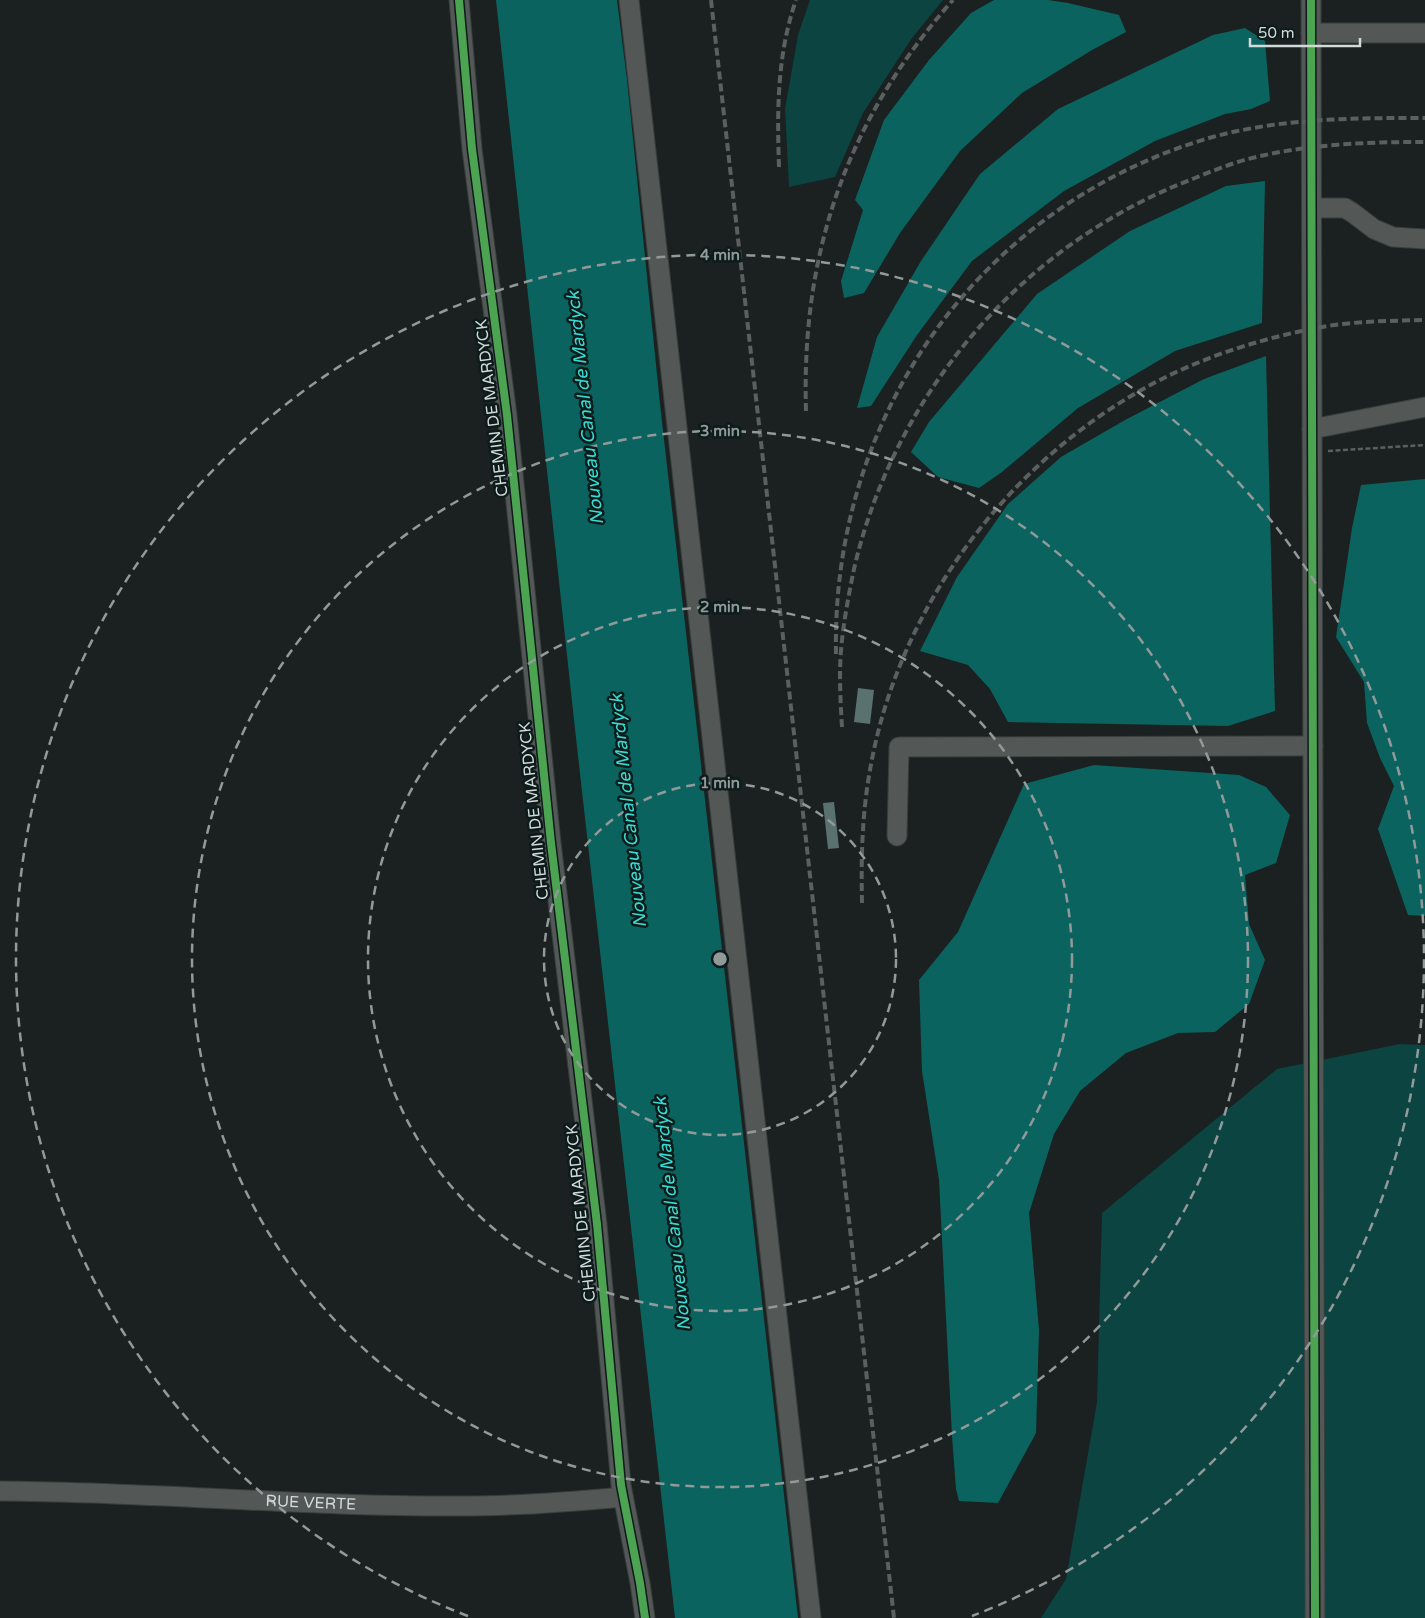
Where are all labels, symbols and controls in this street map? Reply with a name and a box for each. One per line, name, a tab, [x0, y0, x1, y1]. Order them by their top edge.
scale bar	[1250, 15, 1360, 47]
text: 50 m	[1258, 24, 1295, 42]
text: 4 min	[700, 246, 740, 264]
water label: Nouveau Canal de Mardyck	[562, 289, 608, 526]
street label: CHEMIN DE MARDYCK	[471, 318, 513, 498]
text: 3 min	[700, 422, 740, 440]
text: 2 min	[700, 598, 740, 616]
water label: Nouveau Canal de Mardyck	[605, 692, 651, 929]
street label: CHEMIN DE MARDYCK	[515, 721, 553, 901]
text: 1 min	[700, 774, 740, 792]
centre of rings	[711, 950, 729, 968]
water label: Nouveau Canal de Mardyck	[649, 1095, 695, 1332]
street label: CHEMIN DE MARDYCK	[562, 1123, 600, 1303]
street label: RUE VERTE	[265, 1491, 356, 1514]

